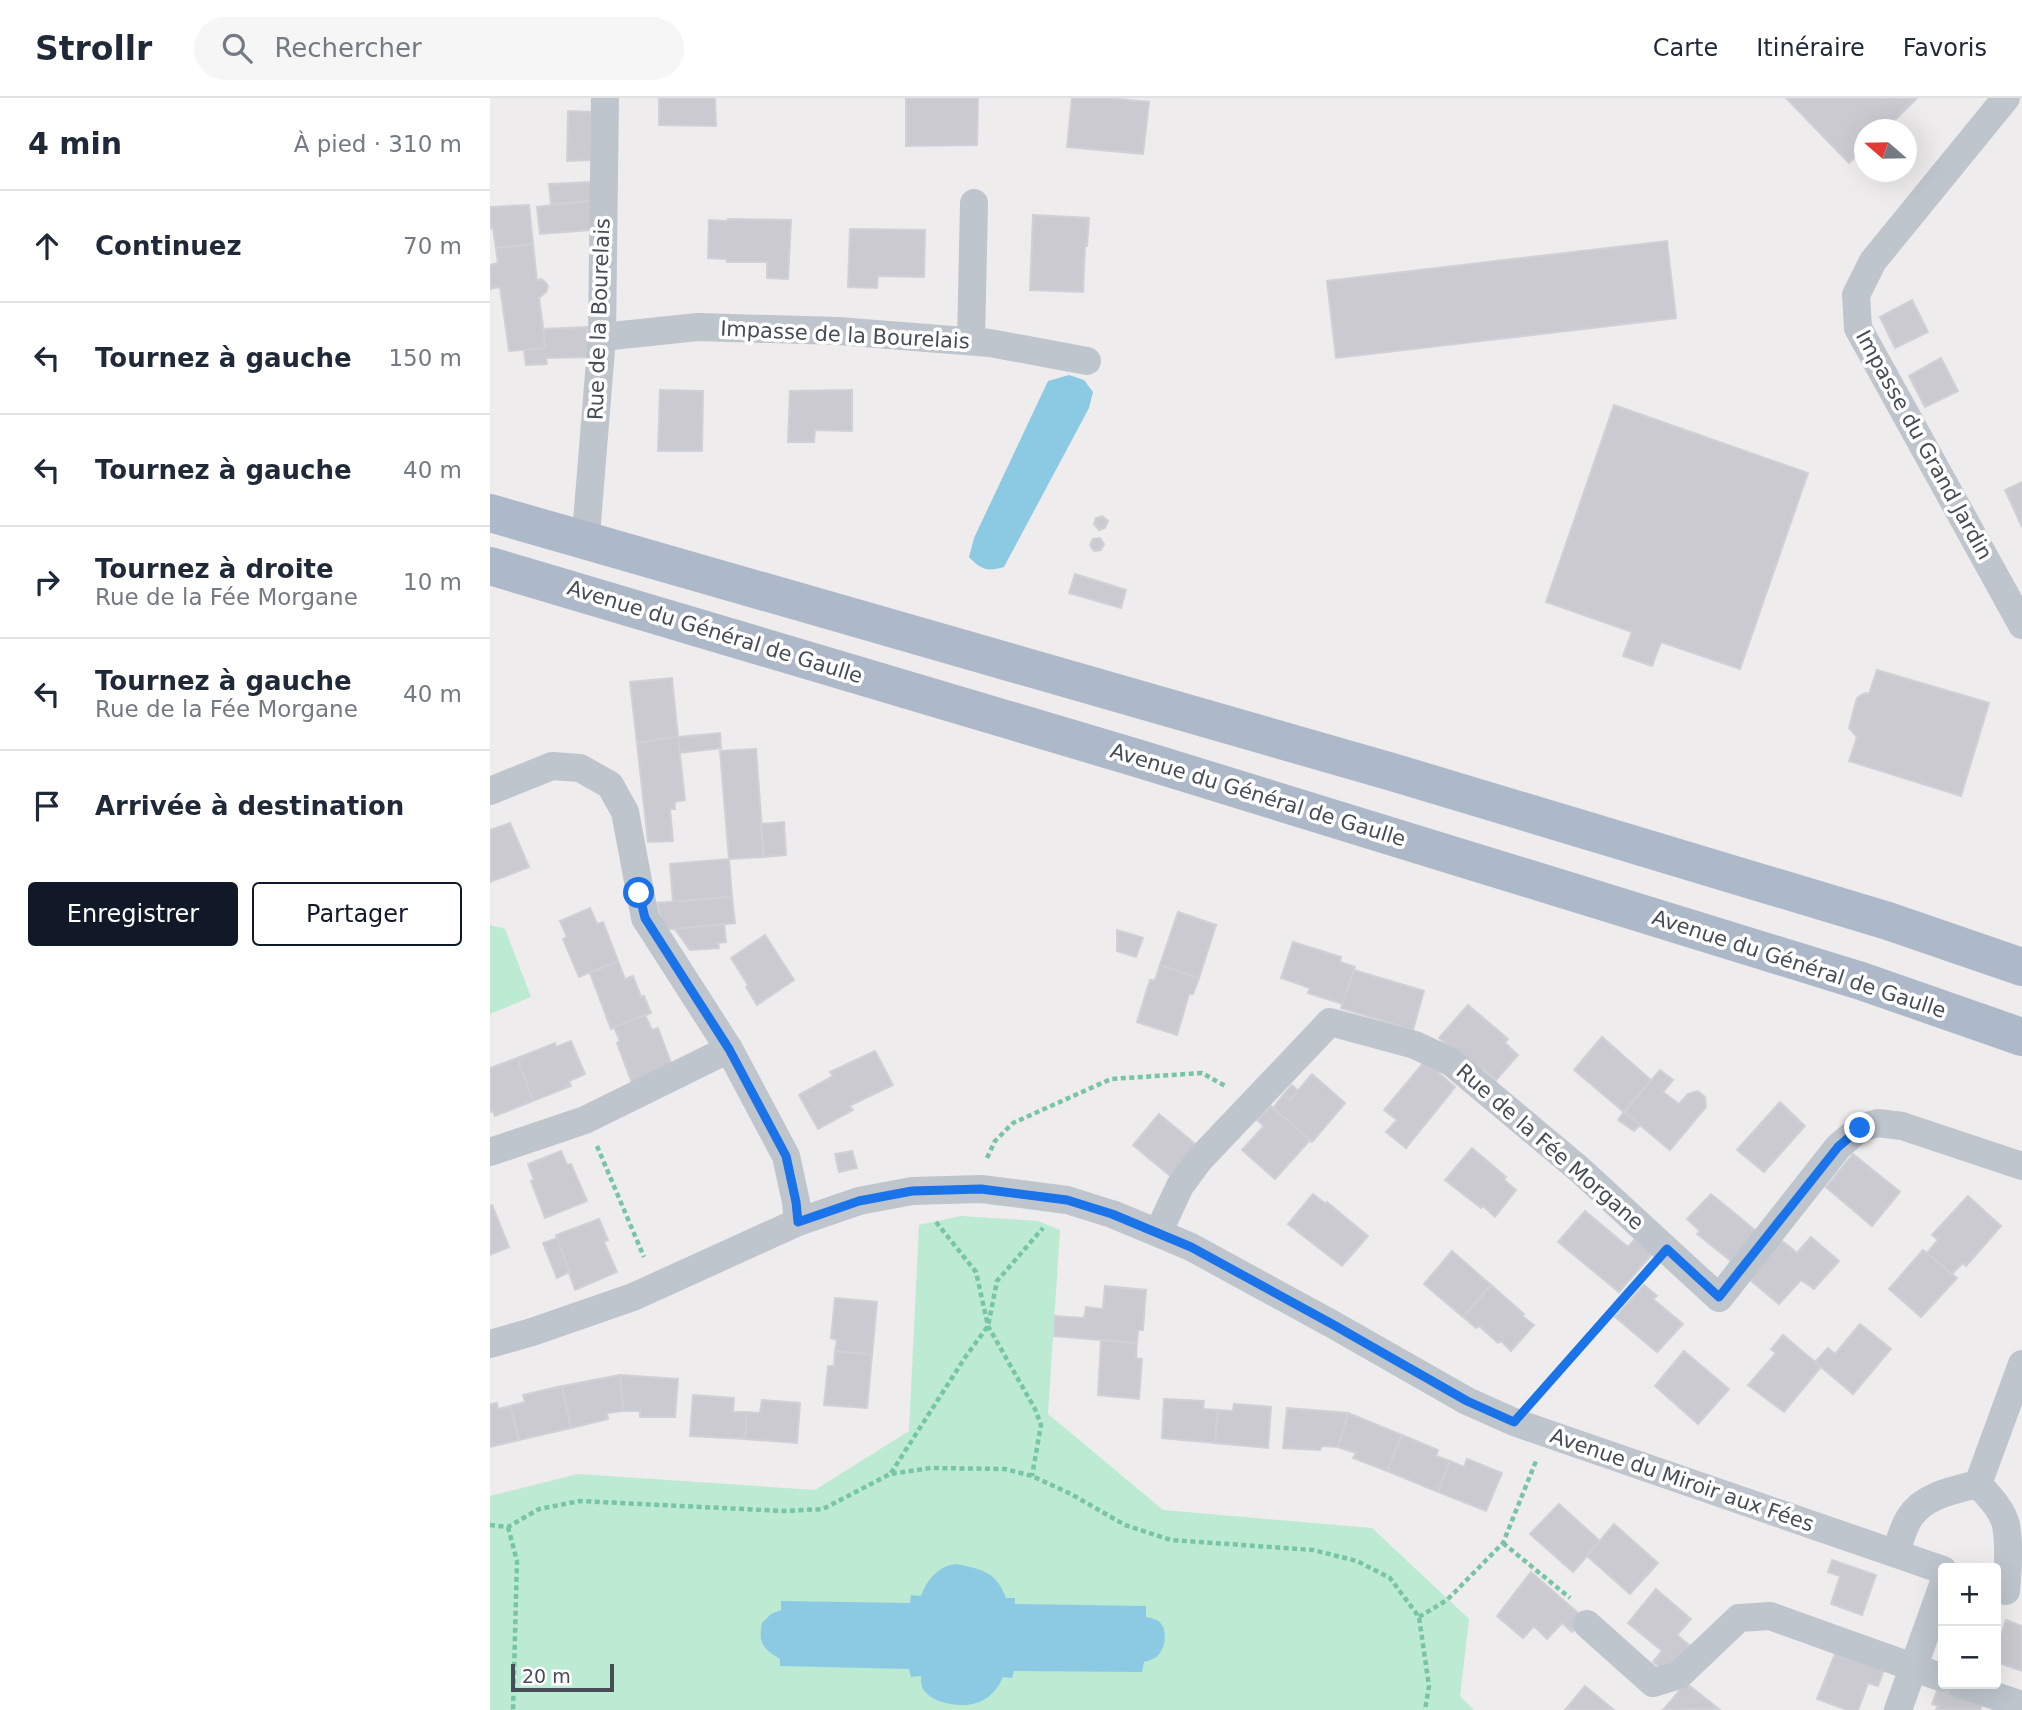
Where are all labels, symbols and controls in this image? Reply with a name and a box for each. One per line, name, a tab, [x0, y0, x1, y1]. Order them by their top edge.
search box	[194, 17, 684, 80]
text: Strollr	[35, 29, 152, 68]
icon: search	[218, 29, 256, 67]
text: Rechercher	[274, 33, 422, 63]
text: Carte	[1653, 34, 1718, 62]
text: Itinéraire	[1756, 34, 1865, 62]
text: Favoris	[1903, 34, 1987, 62]
north arrow	[1854, 119, 1917, 182]
text: 4 min	[28, 126, 122, 161]
text: À pied · 310 m	[294, 131, 462, 157]
street label: Rue de la Bourelais	[583, 218, 615, 420]
icon: ahead	[28, 227, 66, 265]
text: Continuez	[95, 231, 242, 261]
text: 70 m	[403, 233, 462, 259]
street label: Impasse de la Bourelais	[720, 316, 970, 354]
street label: Impasse du Grand Jardin	[1851, 326, 1997, 564]
icon: left	[28, 339, 66, 377]
text: Tournez à gauche	[95, 343, 352, 373]
text: 150 m	[388, 345, 462, 371]
icon: left	[28, 451, 66, 489]
text: Tournez à gauche	[95, 455, 352, 485]
text: 40 m	[403, 457, 462, 483]
text: Tournez à droite	[95, 554, 334, 584]
icon: right	[28, 563, 66, 601]
text: 10 m	[403, 569, 462, 595]
street label: Avenue du Général de Gaulle	[564, 576, 866, 688]
text: Rue de la Fée Morgane	[95, 584, 358, 610]
text: Tournez à gauche	[95, 666, 352, 696]
icon: left	[28, 675, 66, 713]
text: 40 m	[403, 681, 462, 707]
text: Rue de la Fée Morgane	[95, 696, 358, 722]
street label: Avenue du Général de Gaulle	[1107, 739, 1409, 851]
icon: arrive	[28, 787, 66, 825]
text: Arrivée à destination	[95, 791, 404, 821]
route start	[623, 877, 654, 908]
button: Enregistrer	[28, 882, 238, 946]
button: Partager	[252, 882, 462, 946]
street label: Avenue du Général de Gaulle	[1649, 905, 1949, 1023]
street label: Rue de la Fée Morgane	[1452, 1059, 1648, 1235]
route end	[1844, 1112, 1875, 1143]
street label: Avenue du Miroir aux Fées	[1547, 1424, 1817, 1536]
map controls	[1938, 1563, 2001, 1689]
button: +	[1938, 1563, 2001, 1626]
button: −	[1938, 1626, 2001, 1689]
scale bar	[511, 1661, 614, 1693]
text: 20 m	[522, 1665, 571, 1687]

